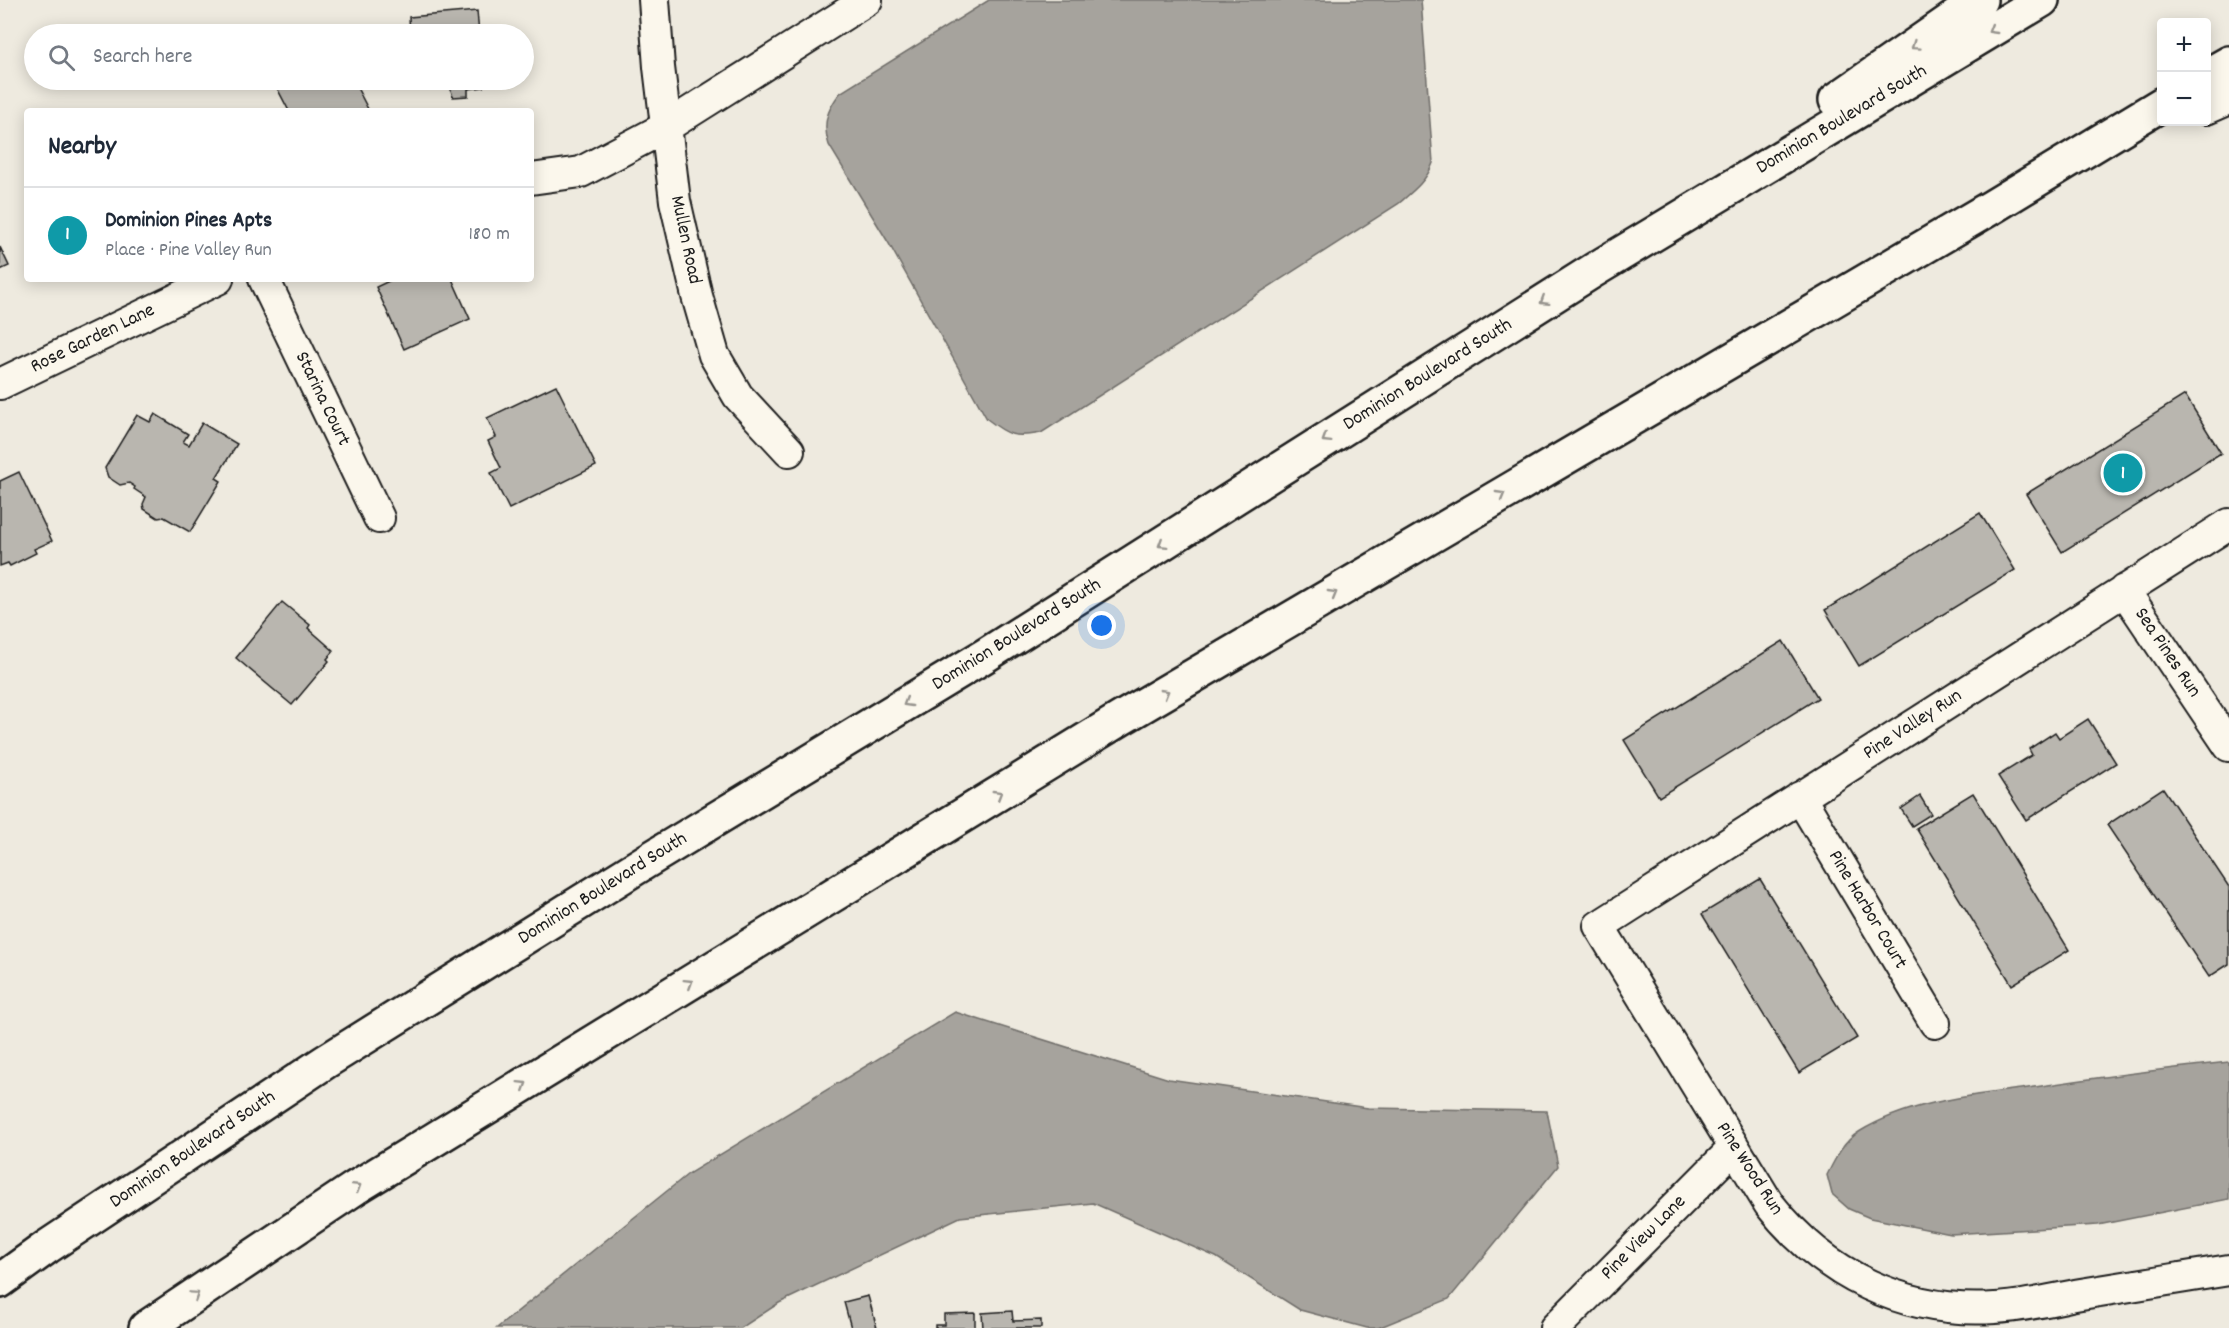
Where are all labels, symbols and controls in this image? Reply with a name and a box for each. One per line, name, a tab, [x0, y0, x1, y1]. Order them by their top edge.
map controls	[2157, 18, 2211, 126]
button: +	[2157, 18, 2211, 72]
one-way arrow	[1988, 23, 1998, 35]
search box	[24, 24, 534, 90]
one-way arrow	[1911, 39, 1922, 50]
icon: search	[45, 41, 78, 74]
text: Search here	[93, 42, 192, 73]
street label: Dominion Boulevard South	[1751, 58, 1933, 182]
button: −	[2157, 72, 2211, 126]
text: Nearby	[48, 129, 116, 166]
street label: Mullen Road	[662, 193, 708, 287]
text: Dominion Pines Apts	[105, 206, 272, 237]
text: 1	[65, 221, 70, 249]
text: 180 m	[468, 221, 510, 249]
text: Place · Pine Valley Run	[105, 237, 272, 265]
one-way arrow	[1540, 294, 1550, 306]
street label: Rose Garden Lane	[26, 297, 160, 381]
street label: Dominion Boulevard South	[1338, 312, 1518, 438]
street label: Starina Court	[287, 347, 357, 451]
one-way arrow	[1322, 432, 1333, 443]
pin: 1	[2104, 450, 2142, 496]
one-way arrow	[1495, 491, 1505, 503]
one-way arrow	[1158, 536, 1168, 548]
street label: Dominion Boulevard South	[927, 572, 1107, 698]
one-way arrow	[1327, 590, 1337, 601]
street label: Sea Pines Run	[2127, 602, 2207, 704]
your location	[1087, 611, 1116, 640]
street label: Pine Valley Run	[1858, 682, 1968, 768]
one-way arrow	[1159, 688, 1169, 700]
one-way arrow	[903, 695, 913, 707]
one-way arrow	[992, 789, 1002, 801]
street label: Dominion Boulevard South	[513, 826, 693, 952]
street label: Pine Harbor Court	[1820, 845, 1914, 975]
one-way arrow	[683, 978, 693, 990]
one-way arrow	[517, 1080, 527, 1092]
street label: Dominion Boulevard South	[104, 1084, 282, 1216]
street label: Pine Wood Run	[1708, 1117, 1790, 1221]
one-way arrow	[351, 1182, 361, 1194]
street label: Pine View Lane	[1595, 1189, 1693, 1287]
one-way arrow	[188, 1291, 199, 1302]

